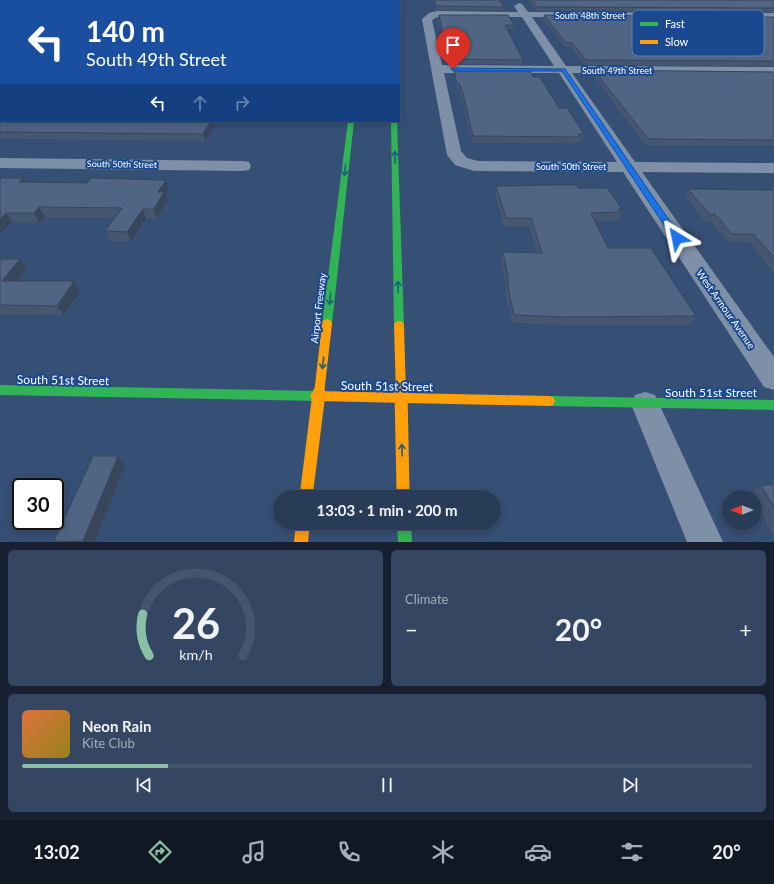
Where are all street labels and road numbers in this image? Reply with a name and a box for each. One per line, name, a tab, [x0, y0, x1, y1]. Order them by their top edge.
street label: South 48th Street	[555, 10, 626, 21]
street label: South 49th Street	[582, 65, 653, 76]
street label: South 50th Street	[87, 158, 158, 170]
street label: South 50th Street	[536, 161, 607, 172]
street label: West Armour Avenue	[694, 267, 758, 351]
street label: Airport Freeway	[308, 271, 328, 344]
street label: South 51st Street	[17, 372, 110, 388]
street label: South 51st Street	[341, 378, 434, 394]
street label: South 51st Street	[665, 385, 758, 400]

